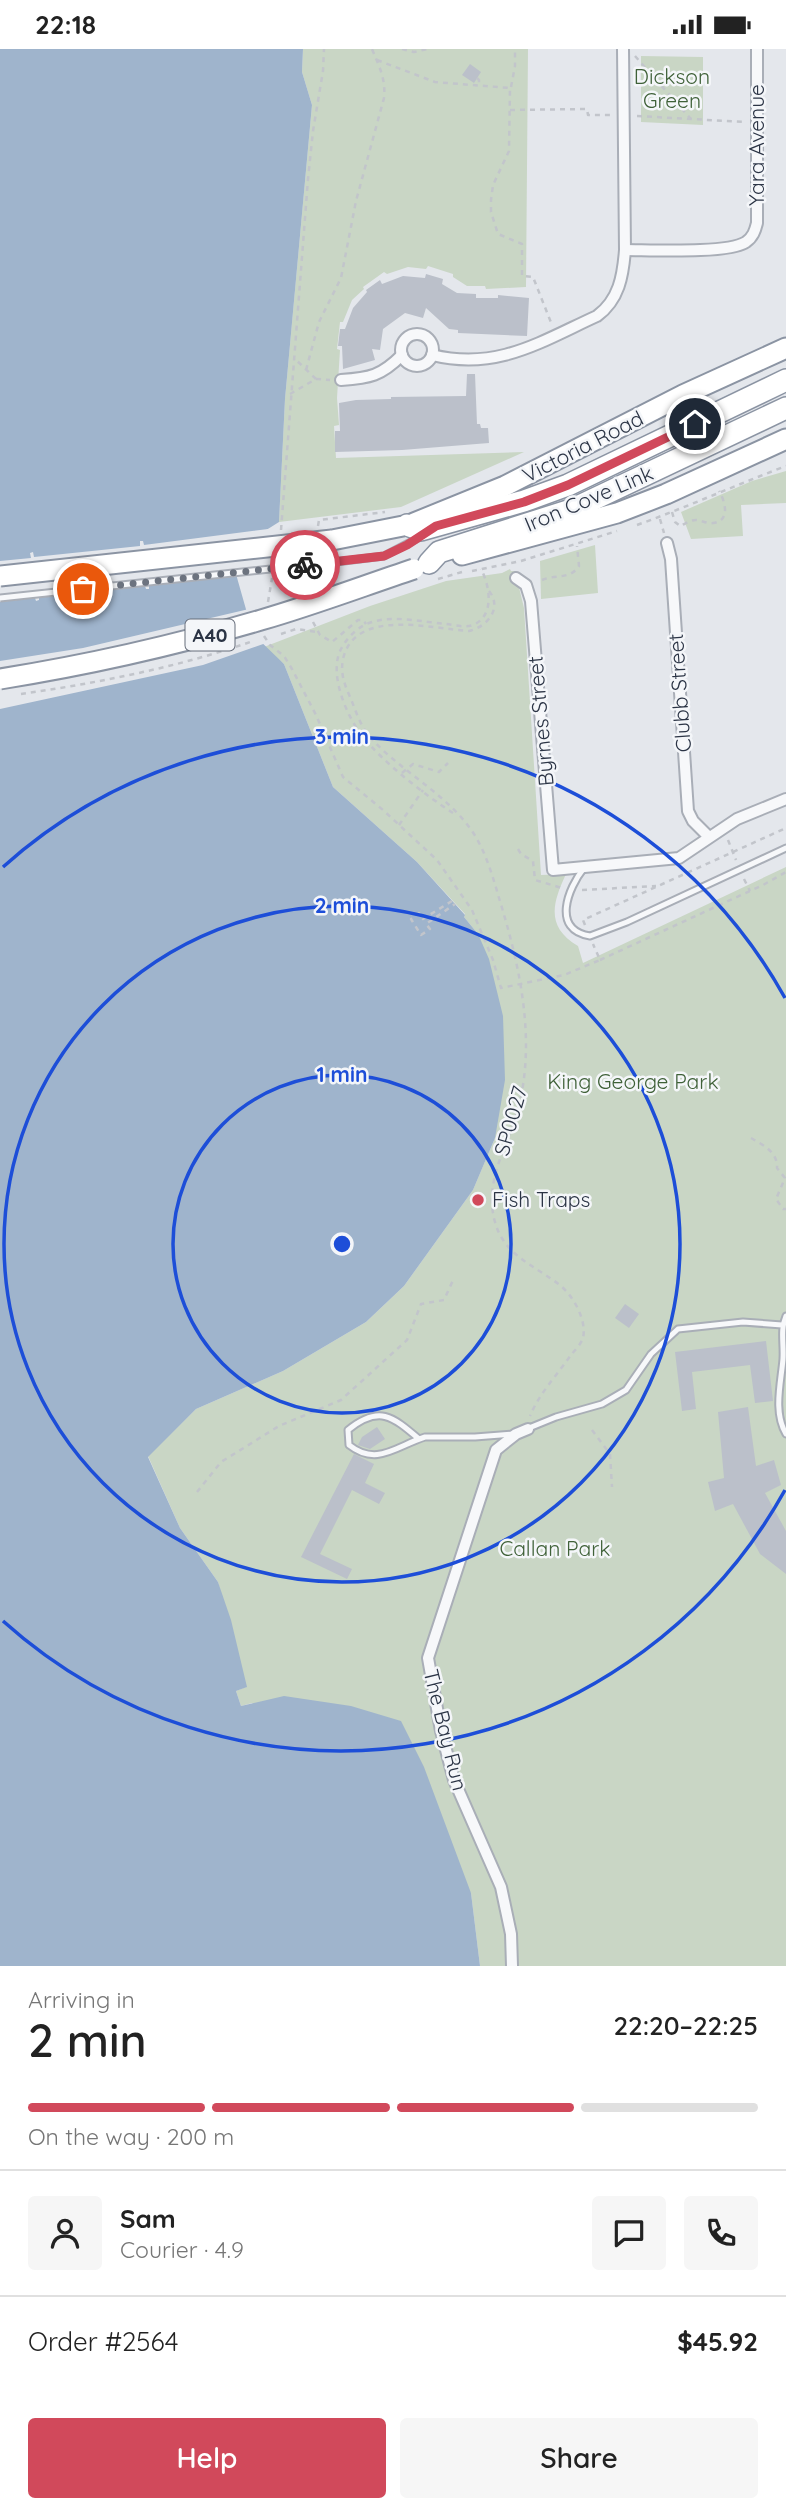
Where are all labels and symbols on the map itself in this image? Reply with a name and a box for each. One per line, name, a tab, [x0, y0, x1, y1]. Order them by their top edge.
park label: Dickson Green	[634, 63, 710, 113]
street label: Yara Avenue	[743, 84, 769, 206]
pin	[665, 394, 725, 454]
street label: Victoria Road	[518, 405, 647, 488]
street label: Iron Cove Link	[520, 459, 657, 537]
courier	[270, 530, 340, 600]
pin	[53, 559, 113, 619]
road number: A40	[186, 619, 234, 650]
street label: Clubb Street	[662, 633, 696, 753]
street label: Byrnes Street	[521, 655, 559, 787]
text: 3 min	[315, 723, 369, 749]
text: 2 min	[315, 892, 369, 918]
text: 1 min	[317, 1061, 367, 1087]
park label: King George Park	[547, 1068, 719, 1094]
street label: SP0027	[488, 1083, 532, 1159]
place label: Fish Traps	[492, 1186, 590, 1212]
marker: Fish Traps	[470, 1192, 486, 1208]
centre of rings	[330, 1232, 354, 1256]
park label: Callan Park	[499, 1535, 611, 1561]
street label: The Bay Run	[418, 1666, 474, 1793]

